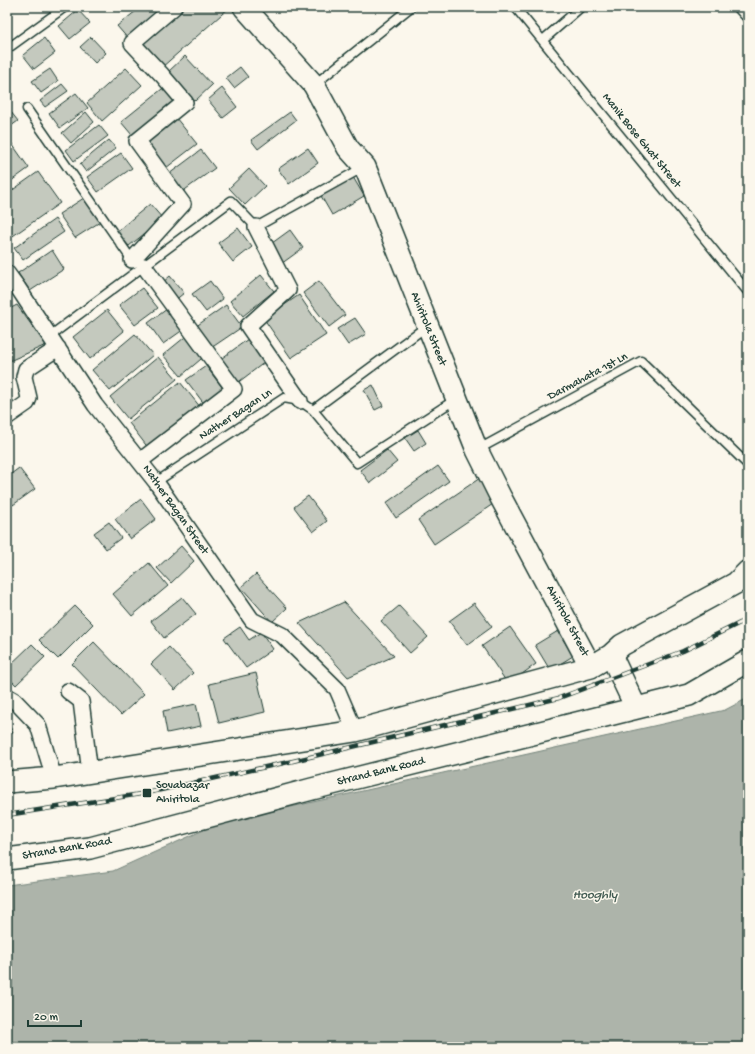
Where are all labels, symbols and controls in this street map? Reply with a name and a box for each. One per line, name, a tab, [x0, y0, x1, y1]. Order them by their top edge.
street label: Manik Bose Ghat Street	[599, 91, 684, 192]
street label: Ahiritola Street	[407, 290, 450, 369]
street label: Darmahata 1st Ln	[545, 350, 631, 404]
street label: Nather Bagan Ln	[197, 386, 275, 444]
street label: Nather Bagan Street	[139, 463, 212, 558]
street label: Ahiritola Street	[542, 583, 592, 660]
street label: Strand Bank Road	[336, 754, 427, 790]
place label: Sovabazar Ahiritola	[156, 779, 211, 807]
marker: Sovabazar Ahiritola	[141, 787, 153, 799]
street label: Strand Bank Road	[22, 834, 113, 864]
water label: Hooghly	[573, 888, 619, 903]
scale bar	[28, 1002, 81, 1028]
text: 20 m	[34, 1011, 59, 1025]

